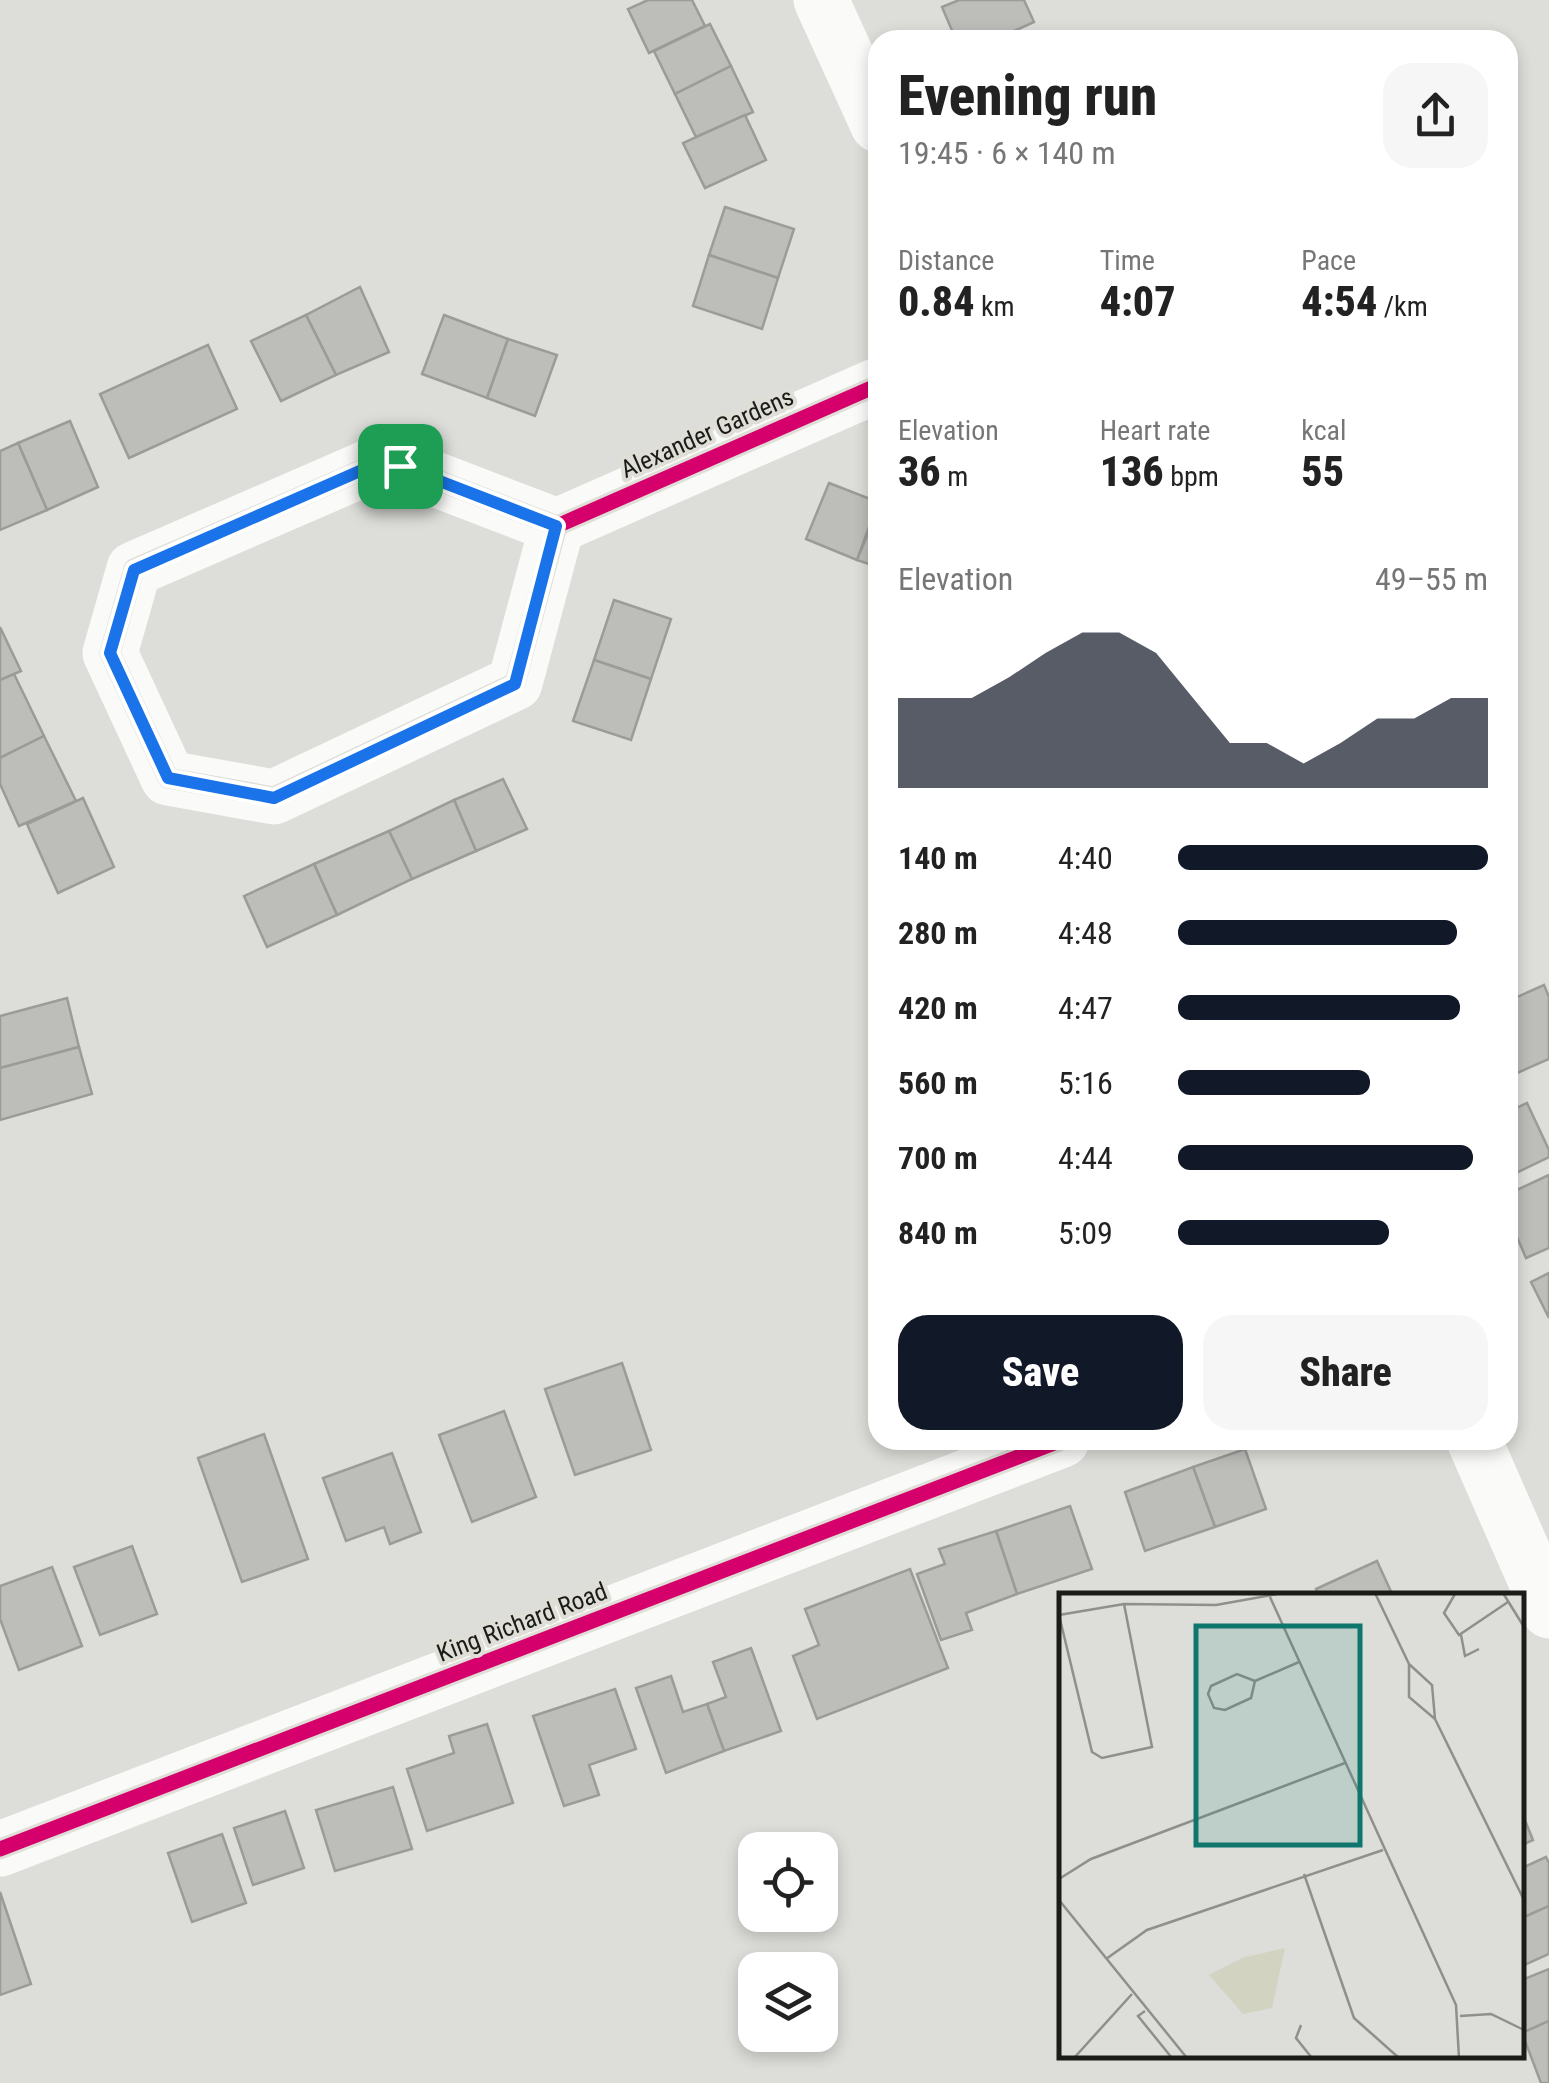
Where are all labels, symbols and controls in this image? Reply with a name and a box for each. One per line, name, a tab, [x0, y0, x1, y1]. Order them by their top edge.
button: share	[1383, 63, 1488, 168]
text: Evening run	[898, 64, 1157, 128]
text: 19:45 · 6 × 140 m	[898, 134, 1116, 172]
text: Distance	[898, 244, 995, 277]
text: Time	[1100, 244, 1155, 277]
text: Pace	[1301, 244, 1356, 277]
text: 0.84	[898, 277, 975, 326]
text: 4:07	[1100, 277, 1176, 326]
text: 4:54	[1301, 277, 1377, 326]
text: km	[975, 290, 1015, 323]
text: /km	[1377, 290, 1428, 323]
street label: Alexander Gardens	[616, 382, 798, 484]
text: Elevation	[898, 414, 999, 447]
text: Heart rate	[1100, 414, 1210, 447]
text: kcal	[1301, 414, 1346, 447]
pin	[358, 424, 443, 509]
icon: arrive	[373, 439, 428, 494]
text: 36	[898, 447, 941, 496]
text: 136	[1100, 447, 1164, 496]
text: 55	[1301, 447, 1344, 496]
text: m	[941, 460, 968, 493]
text: bpm	[1164, 460, 1219, 493]
text: Elevation	[898, 560, 1013, 598]
text: 49–55 m	[1375, 560, 1488, 598]
text: 140 m	[898, 839, 978, 877]
text: 4:40	[1058, 839, 1113, 877]
text: 280 m	[898, 914, 978, 952]
text: 4:48	[1058, 914, 1113, 952]
text: 420 m	[898, 989, 978, 1027]
text: 4:47	[1058, 989, 1113, 1027]
text: 560 m	[898, 1064, 978, 1102]
text: 5:16	[1058, 1064, 1113, 1102]
text: 700 m	[898, 1139, 978, 1177]
text: 4:44	[1058, 1139, 1113, 1177]
text: 840 m	[898, 1214, 978, 1252]
text: 5:09	[1058, 1214, 1113, 1252]
button: Save	[898, 1315, 1183, 1430]
button: Share	[1203, 1315, 1488, 1430]
street label: King Richard Road	[433, 1576, 611, 1668]
inset map	[1059, 1593, 1524, 2058]
map controls	[738, 1832, 838, 2052]
button: locate	[738, 1832, 838, 1932]
button: layers	[738, 1952, 838, 2052]

